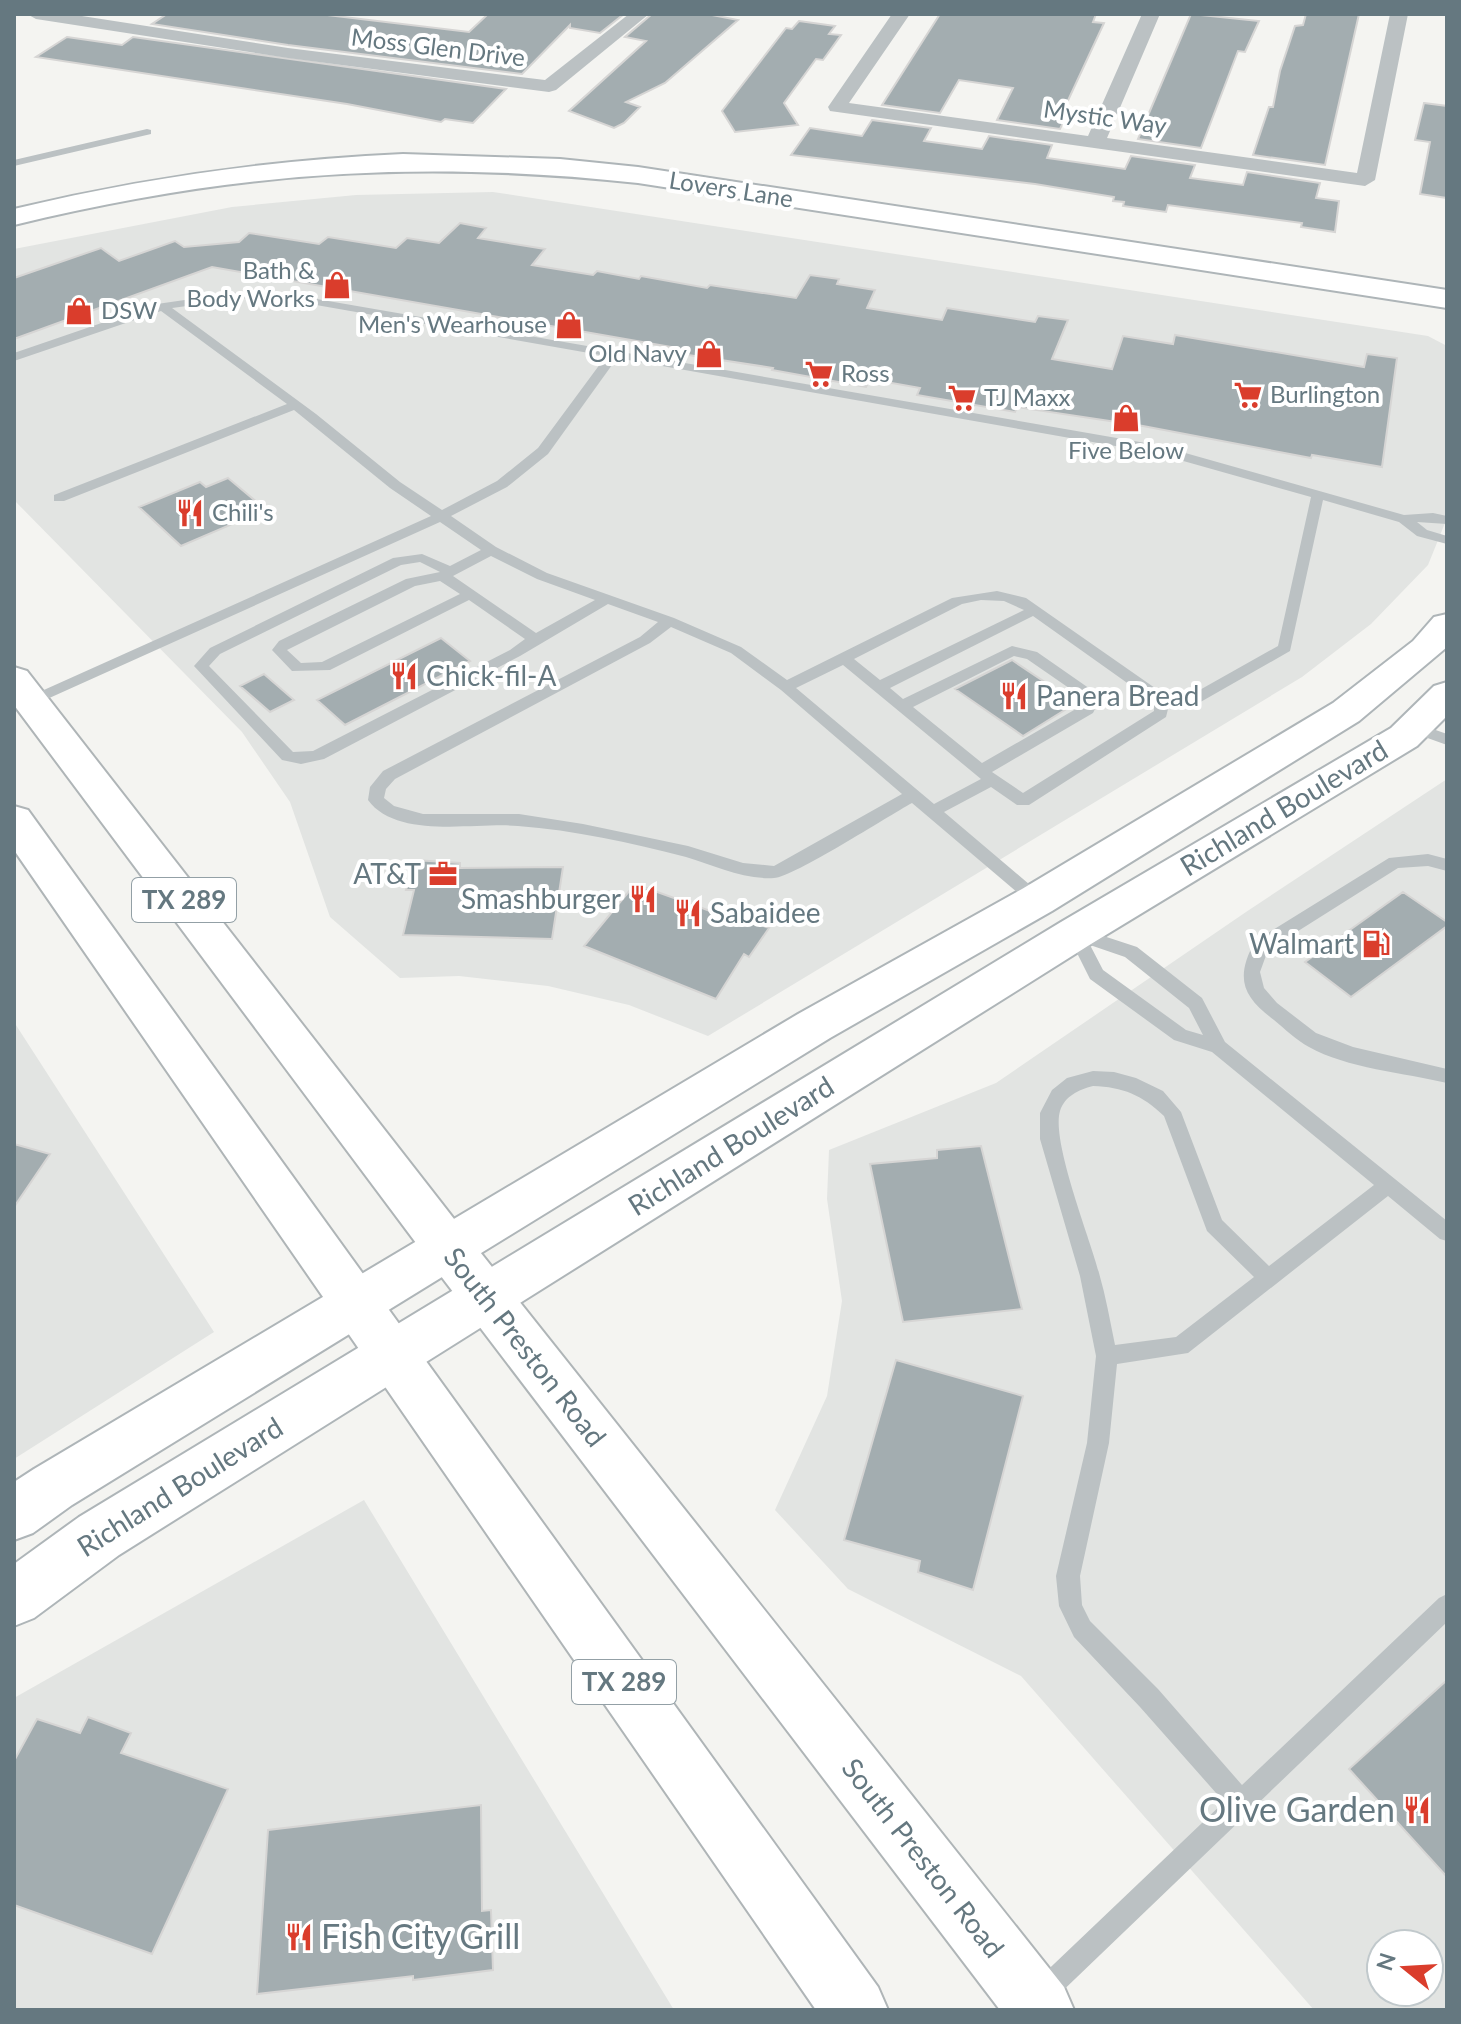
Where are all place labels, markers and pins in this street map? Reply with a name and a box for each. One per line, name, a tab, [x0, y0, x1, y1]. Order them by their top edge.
place label: Bath & Body Works	[187, 255, 315, 312]
shop icon: Bath & Body Works	[322, 270, 352, 300]
place label: DSW	[101, 295, 157, 324]
shop icon: DSW	[64, 296, 94, 326]
place label: Men's Wearhouse	[358, 309, 547, 338]
shop icon: Men's Wearhouse	[554, 310, 584, 340]
place label: Old Navy	[588, 338, 688, 367]
shop icon: Old Navy	[694, 339, 724, 369]
place label: Ross	[841, 358, 890, 387]
supermarket icon: Ross	[804, 359, 834, 389]
place label: Burlington	[1270, 379, 1380, 408]
supermarket icon: Burlington	[1233, 380, 1263, 410]
place label: TJ Maxx	[984, 382, 1071, 411]
supermarket icon: TJ Maxx	[947, 383, 977, 413]
shop icon: Five Below	[1111, 403, 1141, 433]
place label: Five Below	[1068, 435, 1184, 464]
place label: Chili's	[212, 497, 274, 526]
restaurant icon: Chili's	[175, 498, 205, 528]
place label: Chick-fil-A	[426, 658, 556, 692]
restaurant icon: Chick-fil-A	[389, 661, 419, 691]
place label: Panera Bread	[1036, 678, 1200, 712]
restaurant icon: Panera Bread	[999, 681, 1029, 711]
place label: AT&T	[353, 856, 421, 890]
office icon: AT&T	[428, 859, 458, 889]
place label: Smashburger	[461, 881, 621, 915]
restaurant icon: Smashburger	[628, 884, 658, 914]
place label: Sabaidee	[710, 895, 820, 929]
restaurant icon: Sabaidee	[673, 898, 703, 928]
place label: Walmart	[1249, 926, 1354, 960]
fuel station icon: Walmart	[1361, 929, 1391, 959]
place label: Olive Garden	[1199, 1788, 1395, 1829]
restaurant icon: Olive Garden	[1402, 1795, 1432, 1825]
place label: Fish City Grill	[321, 1915, 520, 1956]
restaurant icon: Fish City Grill	[284, 1922, 314, 1952]

